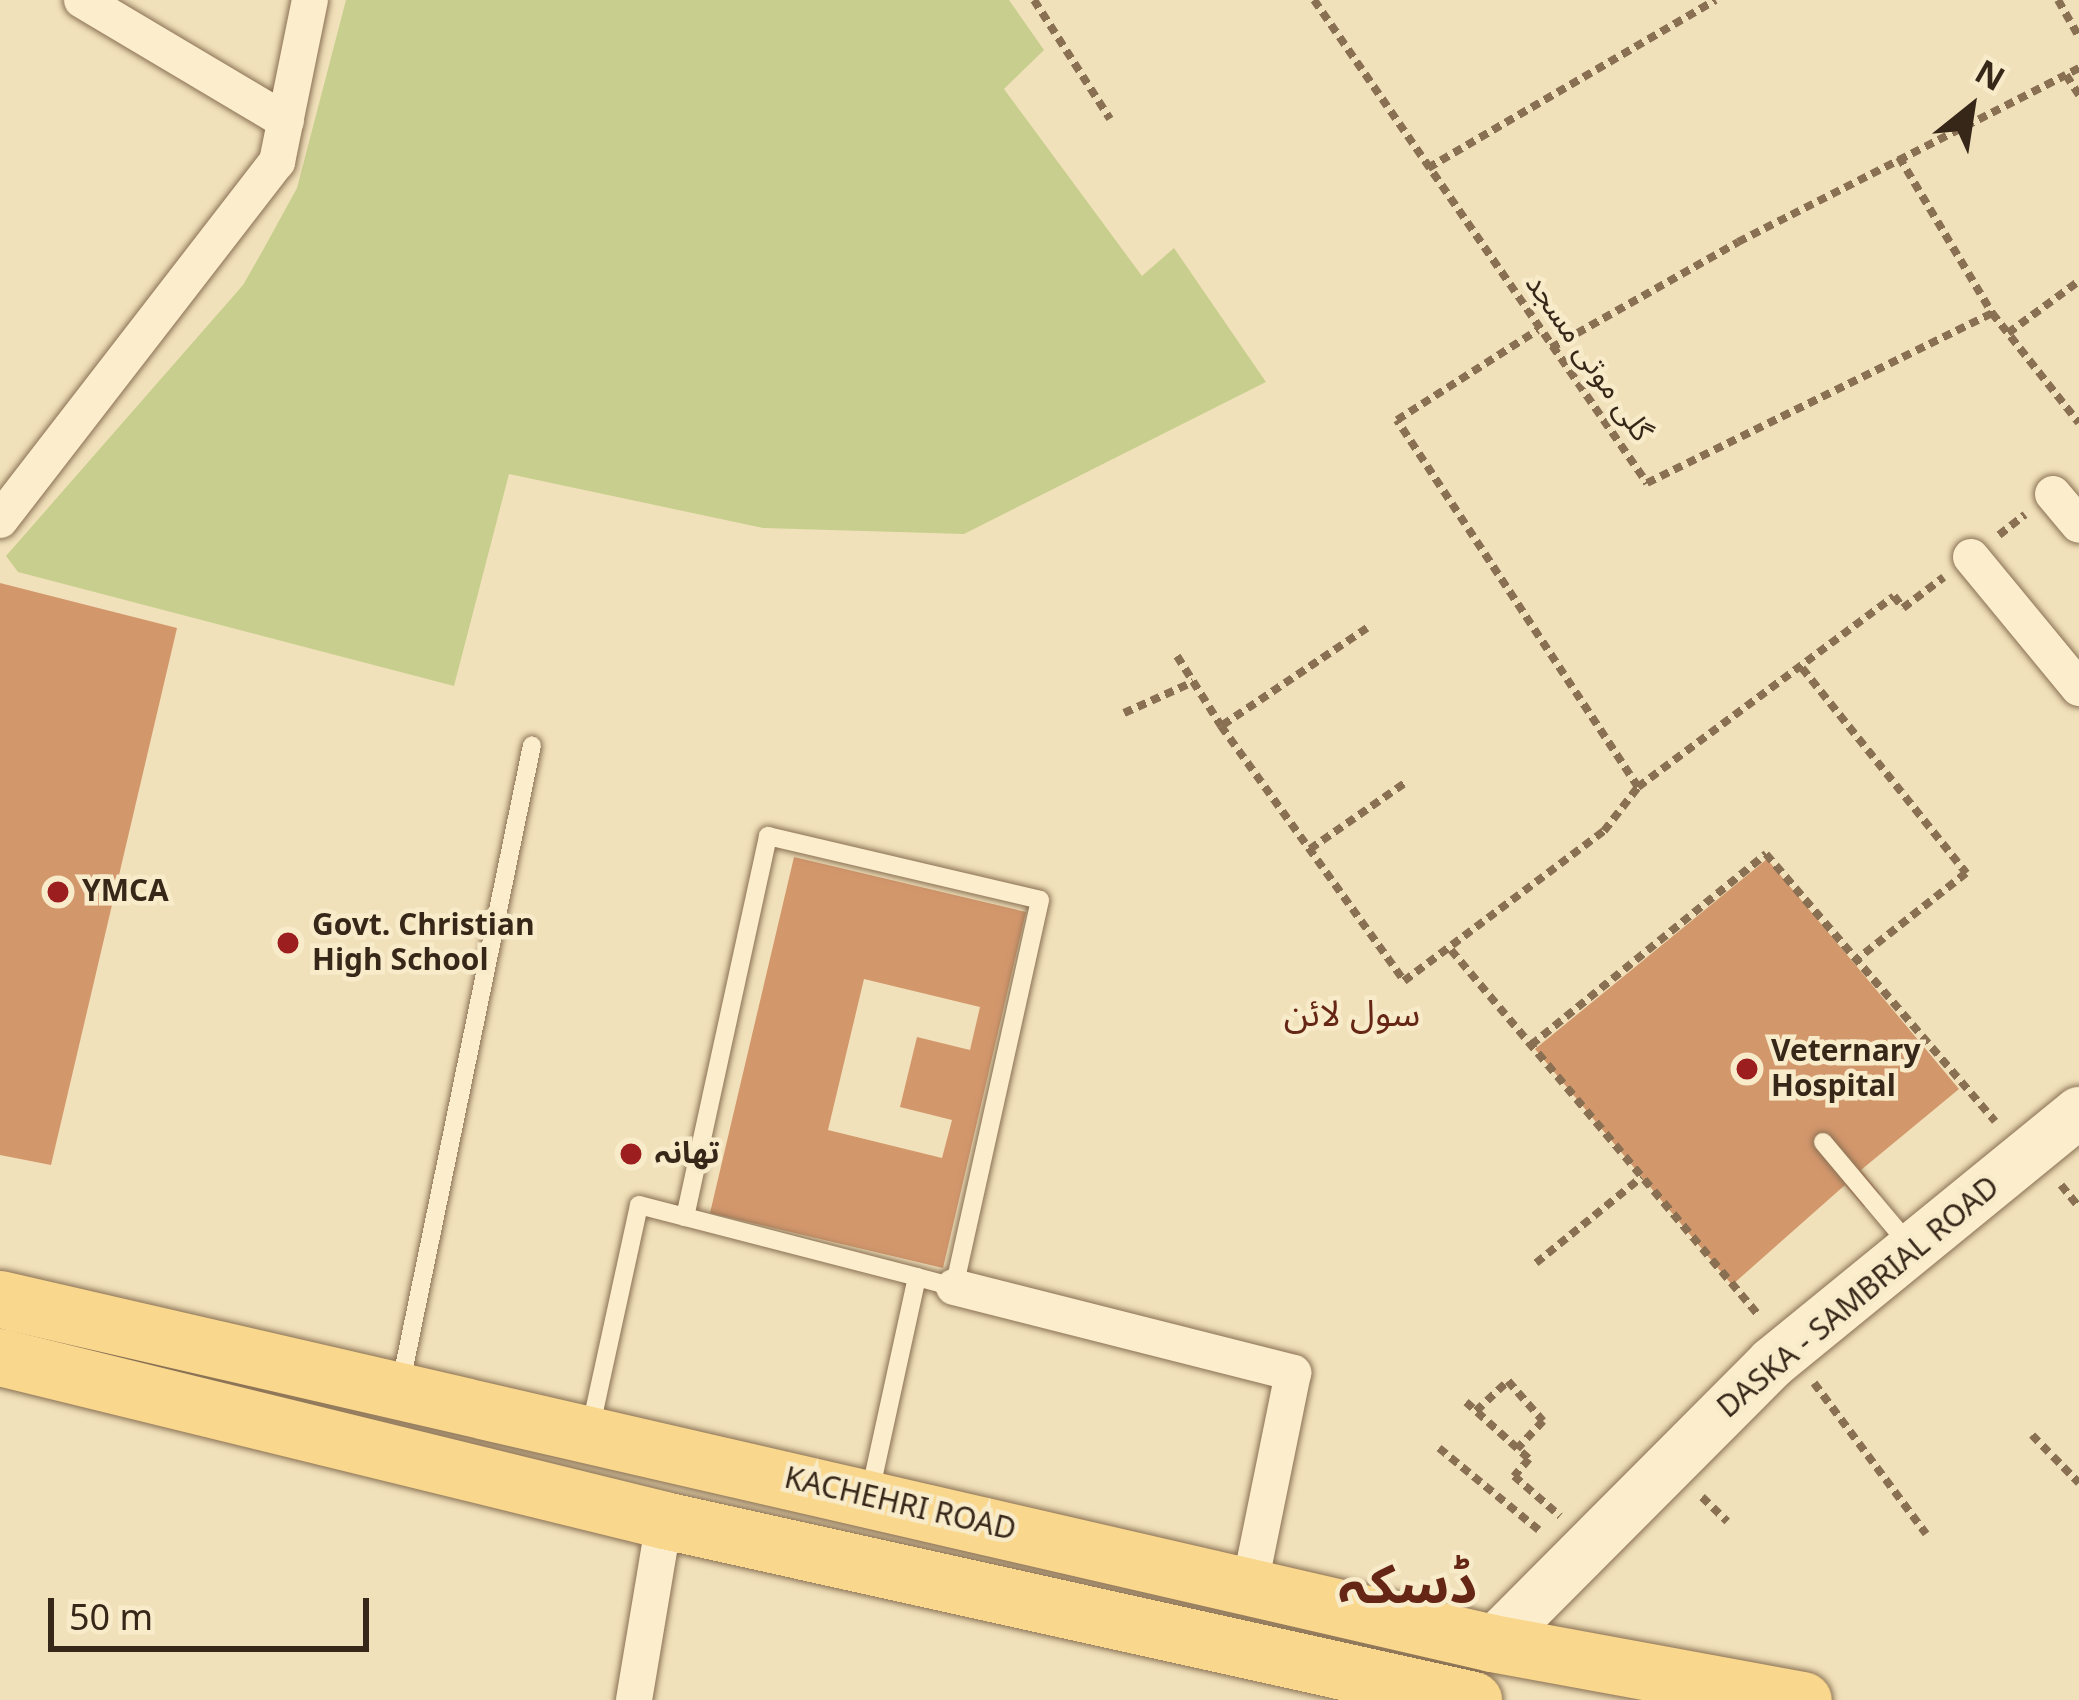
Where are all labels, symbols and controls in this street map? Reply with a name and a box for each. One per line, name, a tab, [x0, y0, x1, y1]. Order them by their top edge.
text: N	[1960, 40, 2018, 113]
north arrow	[1911, 48, 2031, 168]
street label: گلی موتی مسجد	[1517, 267, 1659, 449]
place label: YMCA	[82, 874, 169, 910]
marker: YMCA	[45, 879, 71, 905]
place label: Govt. Christian High School	[312, 908, 535, 978]
marker: Govt. Christian High School	[275, 930, 301, 956]
district label: سول لائن	[1284, 994, 1420, 1038]
place label: Veternary Hospital	[1771, 1034, 1921, 1104]
marker: Veternary Hospital	[1734, 1056, 1760, 1082]
place label: تھانہ	[655, 1136, 720, 1172]
marker: تھانہ	[618, 1141, 644, 1167]
street label: DASKA - SAMBRIAL ROAD	[1711, 1170, 2007, 1426]
street label: KACHEHRI ROAD	[781, 1461, 1019, 1549]
district label: ڈسکہ	[1339, 1554, 1477, 1618]
scale bar	[54, 1574, 375, 1648]
text: 50 m	[69, 1581, 153, 1657]

